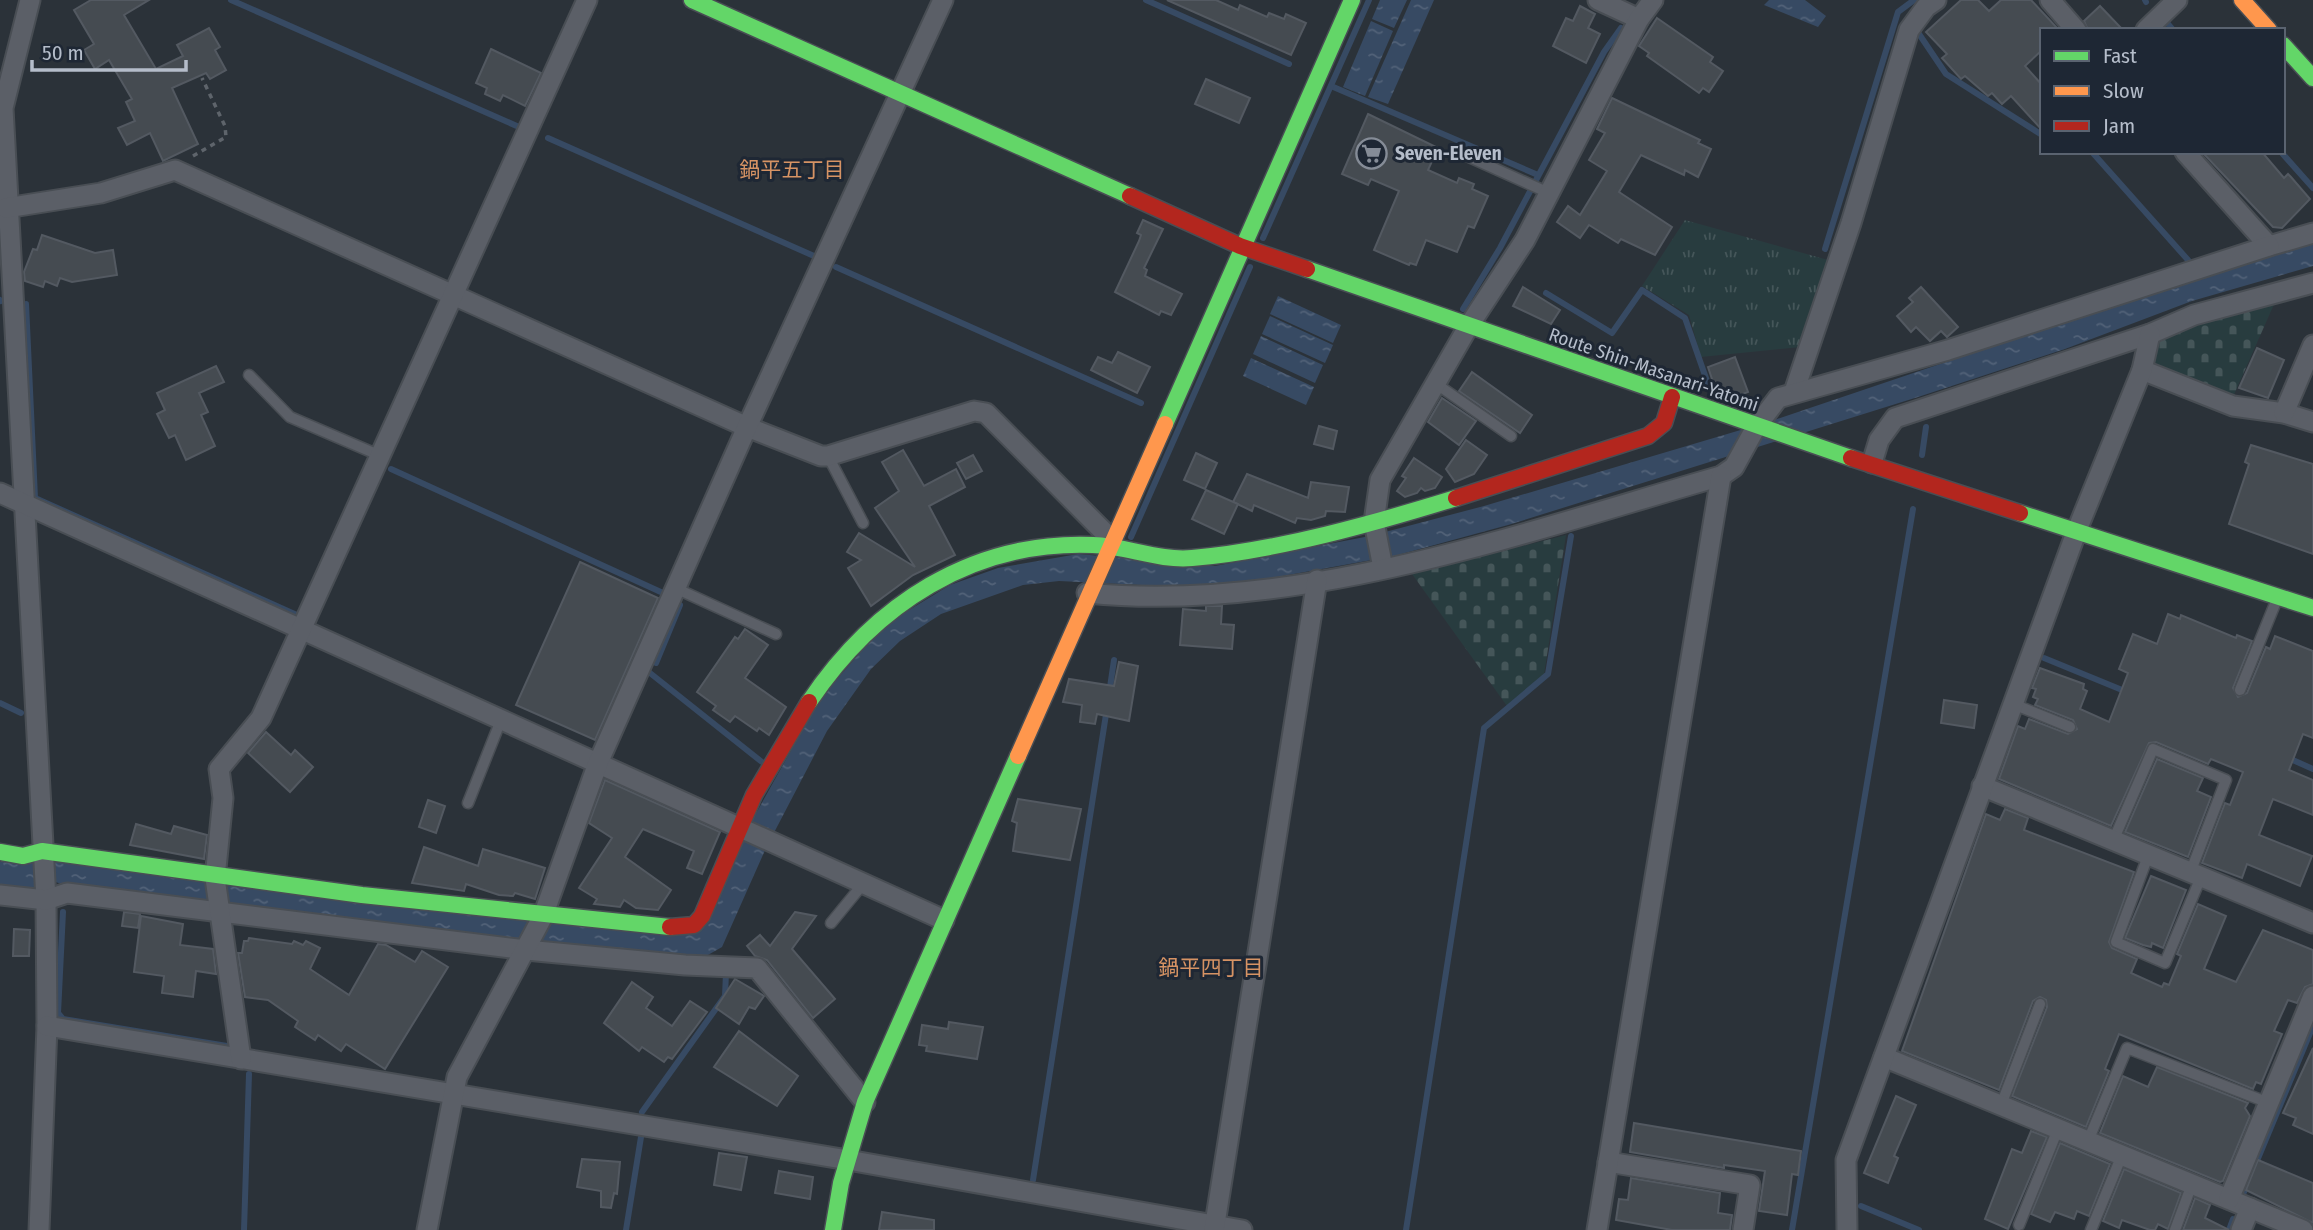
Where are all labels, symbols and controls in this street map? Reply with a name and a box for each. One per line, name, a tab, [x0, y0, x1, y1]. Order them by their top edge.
scale bar	[32, 28, 186, 72]
legend	[2040, 28, 2285, 154]
text: 50 m	[42, 40, 84, 66]
text: Fast	[2103, 43, 2137, 69]
text: Slow	[2103, 78, 2144, 104]
text: Jam	[2103, 113, 2135, 139]
supermarket icon: Seven-Eleven	[1355, 136, 1389, 170]
place label: Seven-Eleven	[1395, 142, 1502, 165]
district label: 鍋平五丁目	[740, 157, 845, 183]
street label: Route Shin-Masanari-Yatomi	[1546, 323, 1762, 416]
district label: 鍋平四丁目	[1159, 955, 1264, 981]

